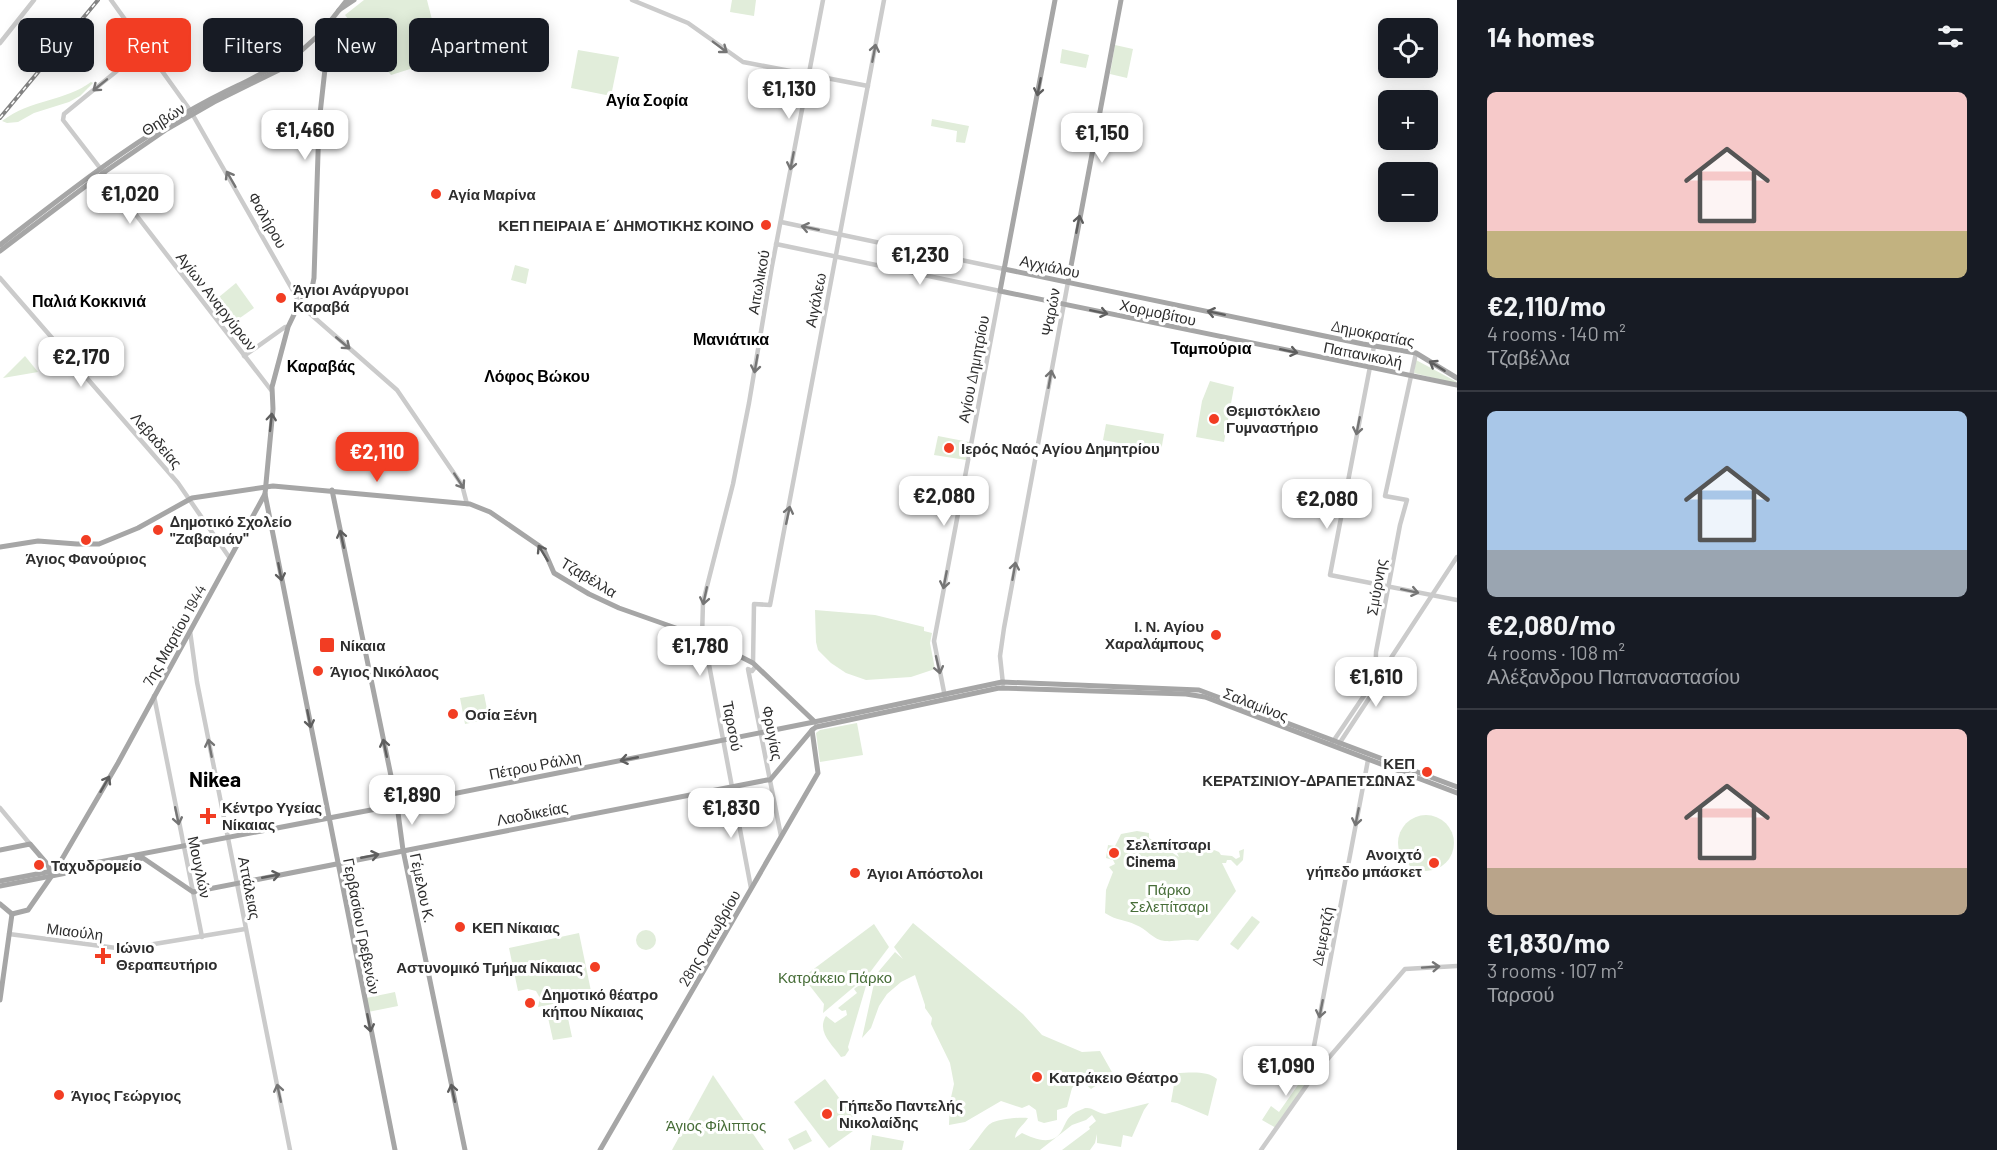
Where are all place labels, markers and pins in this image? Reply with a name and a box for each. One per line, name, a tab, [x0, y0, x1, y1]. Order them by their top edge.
pin: €1,130	[740, 69, 838, 120]
pin: €1,460	[256, 110, 354, 161]
pin: €1,150	[1053, 113, 1151, 164]
pin: €1,020	[81, 174, 179, 225]
place label: Αγία Μαρίνα	[448, 185, 537, 203]
marker: Αγία Μαρίνα	[429, 187, 443, 201]
place label: ΚΕΠ ΠΕΙΡΑΙΑ Ε΄ ΔΗΜΟΤΙΚΗΣ ΚΟΙΝΟ	[498, 216, 754, 234]
marker: ΚΕΠ ΠΕΙΡΑΙΑ Ε΄ ΔΗΜΟΤΙΚΗΣ ΚΟΙΝΟ	[759, 218, 773, 232]
pin: €1,230	[871, 235, 969, 286]
place label: Άγιοι Ανάργυροι Καραβά	[293, 280, 409, 315]
marker: Άγιοι Ανάργυροι Καραβά	[274, 291, 288, 305]
pin: €2,170	[32, 337, 130, 388]
place label: Θεμιστόκλειο Γυμναστήριο	[1226, 401, 1321, 436]
marker: Θεμιστόκλειο Γυμναστήριο	[1207, 412, 1221, 426]
pin: €2,110	[328, 432, 426, 483]
place label: Ιερός Ναός Αγίου Δημητρίου	[961, 439, 1160, 457]
marker: Ιερός Ναός Αγίου Δημητρίου	[942, 441, 956, 455]
pin: €2,080	[895, 476, 993, 527]
pin: €2,080	[1278, 479, 1376, 530]
place label: Δημοτικό Σχολείο "Ζαβαριάν"	[170, 512, 292, 547]
marker: Δημοτικό Σχολείο "Ζαβαριάν"	[151, 523, 165, 537]
marker: Άγιος Φανούριος	[79, 533, 93, 547]
place label: Άγιος Φανούριος	[26, 549, 147, 567]
place label: Ι. Ν. Αγίου Χαραλάμπους	[1105, 617, 1204, 652]
pin: €1,780	[651, 626, 749, 677]
marker: Ι. Ν. Αγίου Χαραλάμπους	[1209, 628, 1223, 642]
marker: Νίκαια	[318, 636, 336, 654]
place label: Νίκαια	[340, 636, 386, 654]
pin: €1,610	[1327, 657, 1425, 708]
place label: Άγιος Νικόλαος	[330, 662, 439, 680]
marker: Άγιος Νικόλαος	[311, 664, 325, 678]
place label: Οσία Ξένη	[465, 705, 537, 723]
marker: Οσία Ξένη	[446, 707, 460, 721]
place label: ΚΕΠ ΚΕΡΑΤΣΙΝΙΟΥ-ΔΡΑΠΕΤΣΩΝΑΣ	[1202, 754, 1415, 789]
marker: ΚΕΠ ΚΕΡΑΤΣΙΝΙΟΥ-ΔΡΑΠΕΤΣΩΝΑΣ	[1420, 765, 1434, 779]
pin: €1,890	[363, 775, 461, 826]
pin: €1,830	[682, 788, 780, 839]
place label: Κέντρο Υγείας Νίκαιας	[222, 798, 322, 833]
marker: Κέντρο Υγείας Νίκαιας	[199, 807, 217, 825]
place label: Σελεπίτσαρι Cinema	[1126, 835, 1211, 870]
place label: Ανοιχτό γήπεδο μπάσκετ	[1306, 845, 1422, 880]
marker: Σελεπίτσαρι Cinema	[1107, 846, 1121, 860]
place label: Ταχυδρομείο	[51, 856, 142, 874]
marker: Ανοιχτό γήπεδο μπάσκετ	[1427, 856, 1441, 870]
marker: Ταχυδρομείο	[32, 858, 46, 872]
place label: Άγιοι Απόστολοι	[867, 864, 983, 882]
marker: Άγιοι Απόστολοι	[848, 866, 862, 880]
place label: ΚΕΠ Νίκαιας	[472, 918, 560, 936]
marker: ΚΕΠ Νίκαιας	[453, 920, 467, 934]
place label: Ιώνιο Θεραπευτήριο	[116, 938, 218, 973]
marker: Ιώνιο Θεραπευτήριο	[94, 947, 112, 965]
place label: Αστυνομικό Τμήμα Νίκαιας	[396, 958, 583, 976]
marker: Αστυνομικό Τμήμα Νίκαιας	[588, 960, 602, 974]
place label: Δημοτικό θέατρο κήπου Νίκαιας	[542, 985, 658, 1020]
marker: Δημοτικό θέατρο κήπου Νίκαιας	[523, 996, 537, 1010]
pin: €1,090	[1237, 1046, 1335, 1097]
place label: Κατράκειο Θέατρο	[1049, 1068, 1179, 1086]
marker: Κατράκειο Θέατρο	[1030, 1070, 1044, 1084]
place label: Άγιος Γεώργιος	[71, 1086, 182, 1104]
marker: Άγιος Γεώργιος	[52, 1088, 66, 1102]
place label: Γήπεδο Παντελής Νικολαίδης	[839, 1096, 963, 1131]
marker: Γήπεδο Παντελής Νικολαίδης	[820, 1107, 834, 1121]

